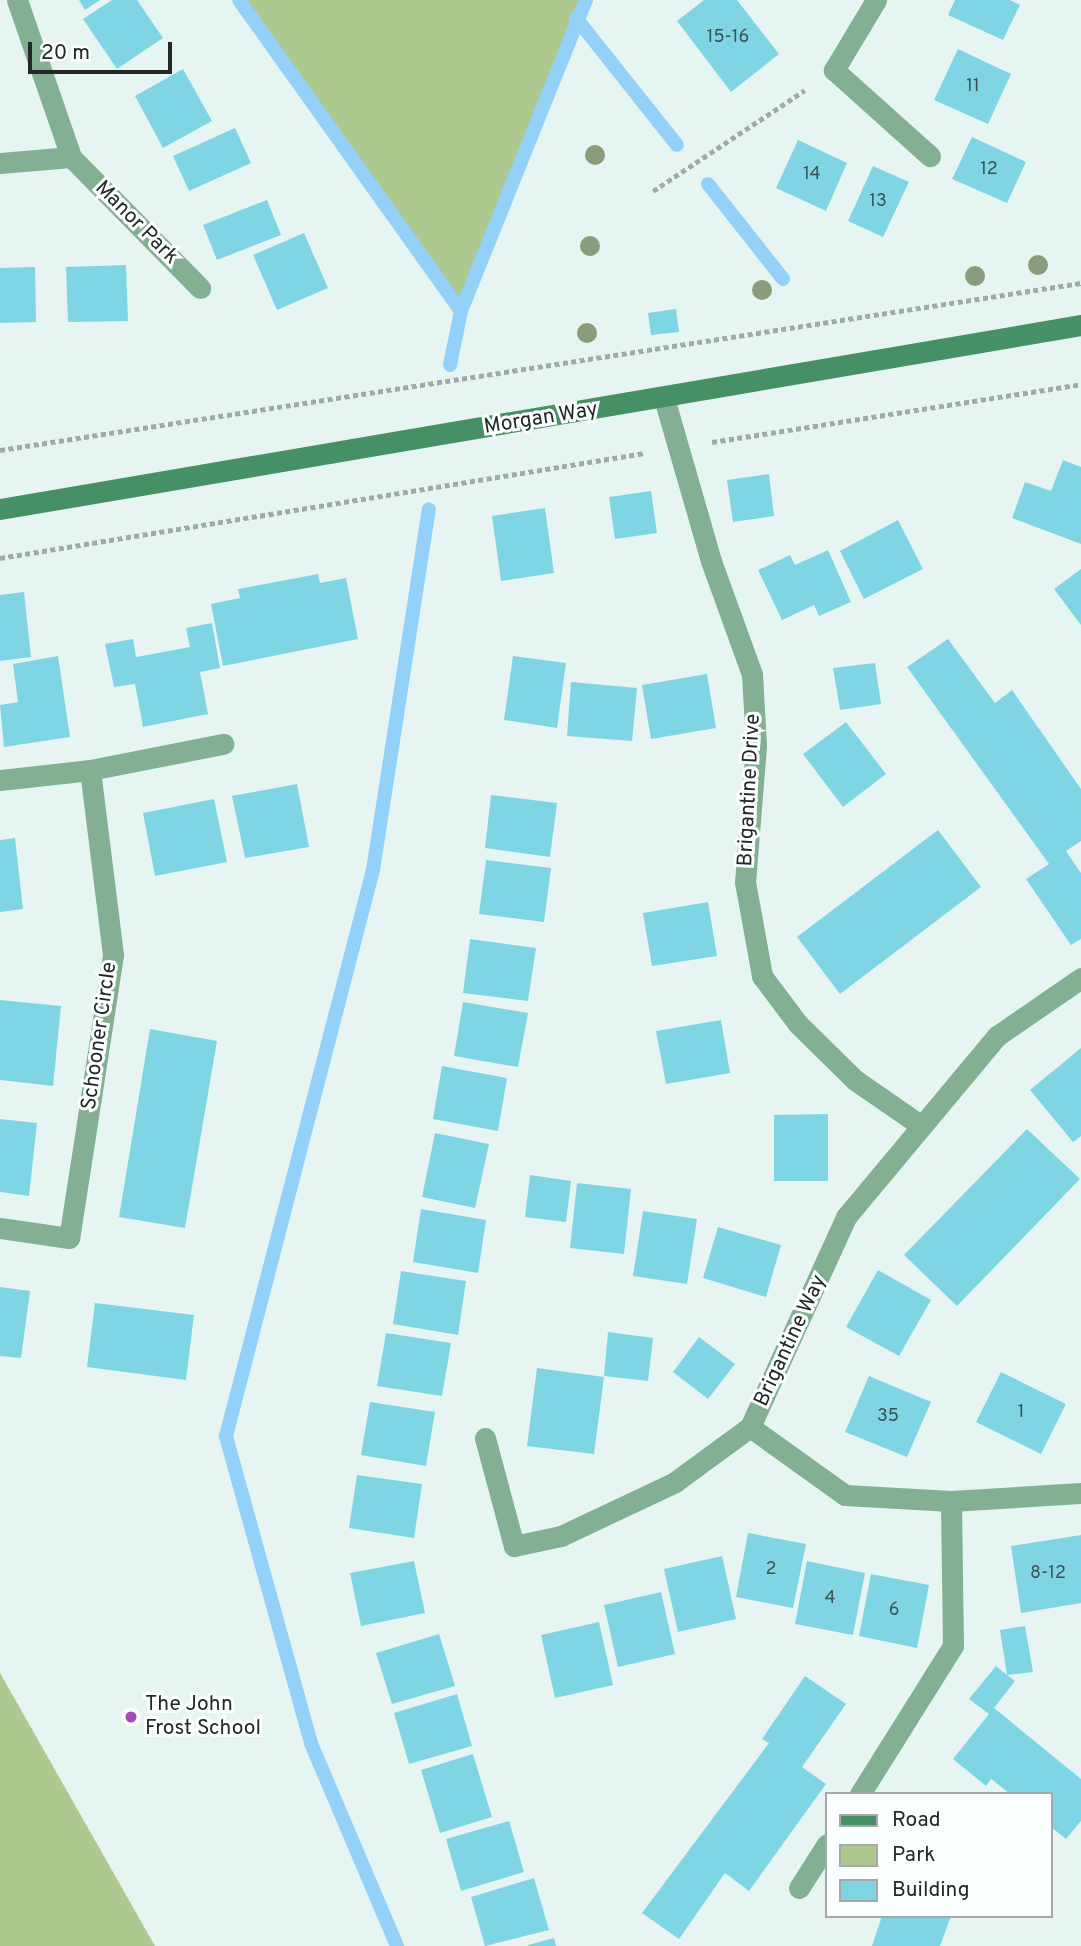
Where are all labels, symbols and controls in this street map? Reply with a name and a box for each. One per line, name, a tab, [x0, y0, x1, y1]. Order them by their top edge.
house number: 15-16	[707, 27, 749, 49]
scale bar	[32, 28, 175, 72]
text: 20 m	[41, 40, 90, 67]
house number: 11	[966, 76, 980, 98]
house number: 12	[980, 159, 998, 181]
house number: 14	[803, 164, 821, 186]
street label: Manor Park	[89, 176, 183, 270]
house number: 13	[869, 191, 887, 213]
street label: Morgan Way	[482, 398, 600, 440]
street label: Brigantine Drive	[733, 713, 767, 867]
street label: Schooner Circle	[77, 960, 123, 1112]
street label: Brigantine Way	[749, 1271, 833, 1411]
house number: 1	[1018, 1402, 1024, 1424]
house number: 35	[877, 1406, 899, 1428]
house number: 2	[765, 1559, 777, 1581]
house number: 8-12	[1030, 1563, 1066, 1585]
house number: 4	[824, 1588, 836, 1610]
house number: 6	[889, 1600, 899, 1622]
place label: The John Frost School	[145, 1692, 261, 1742]
marker: The John Frost School	[123, 1709, 139, 1725]
legend	[825, 1792, 1053, 1918]
text: Road	[892, 1807, 941, 1834]
text: Park	[892, 1842, 935, 1869]
text: Building	[892, 1877, 970, 1904]

